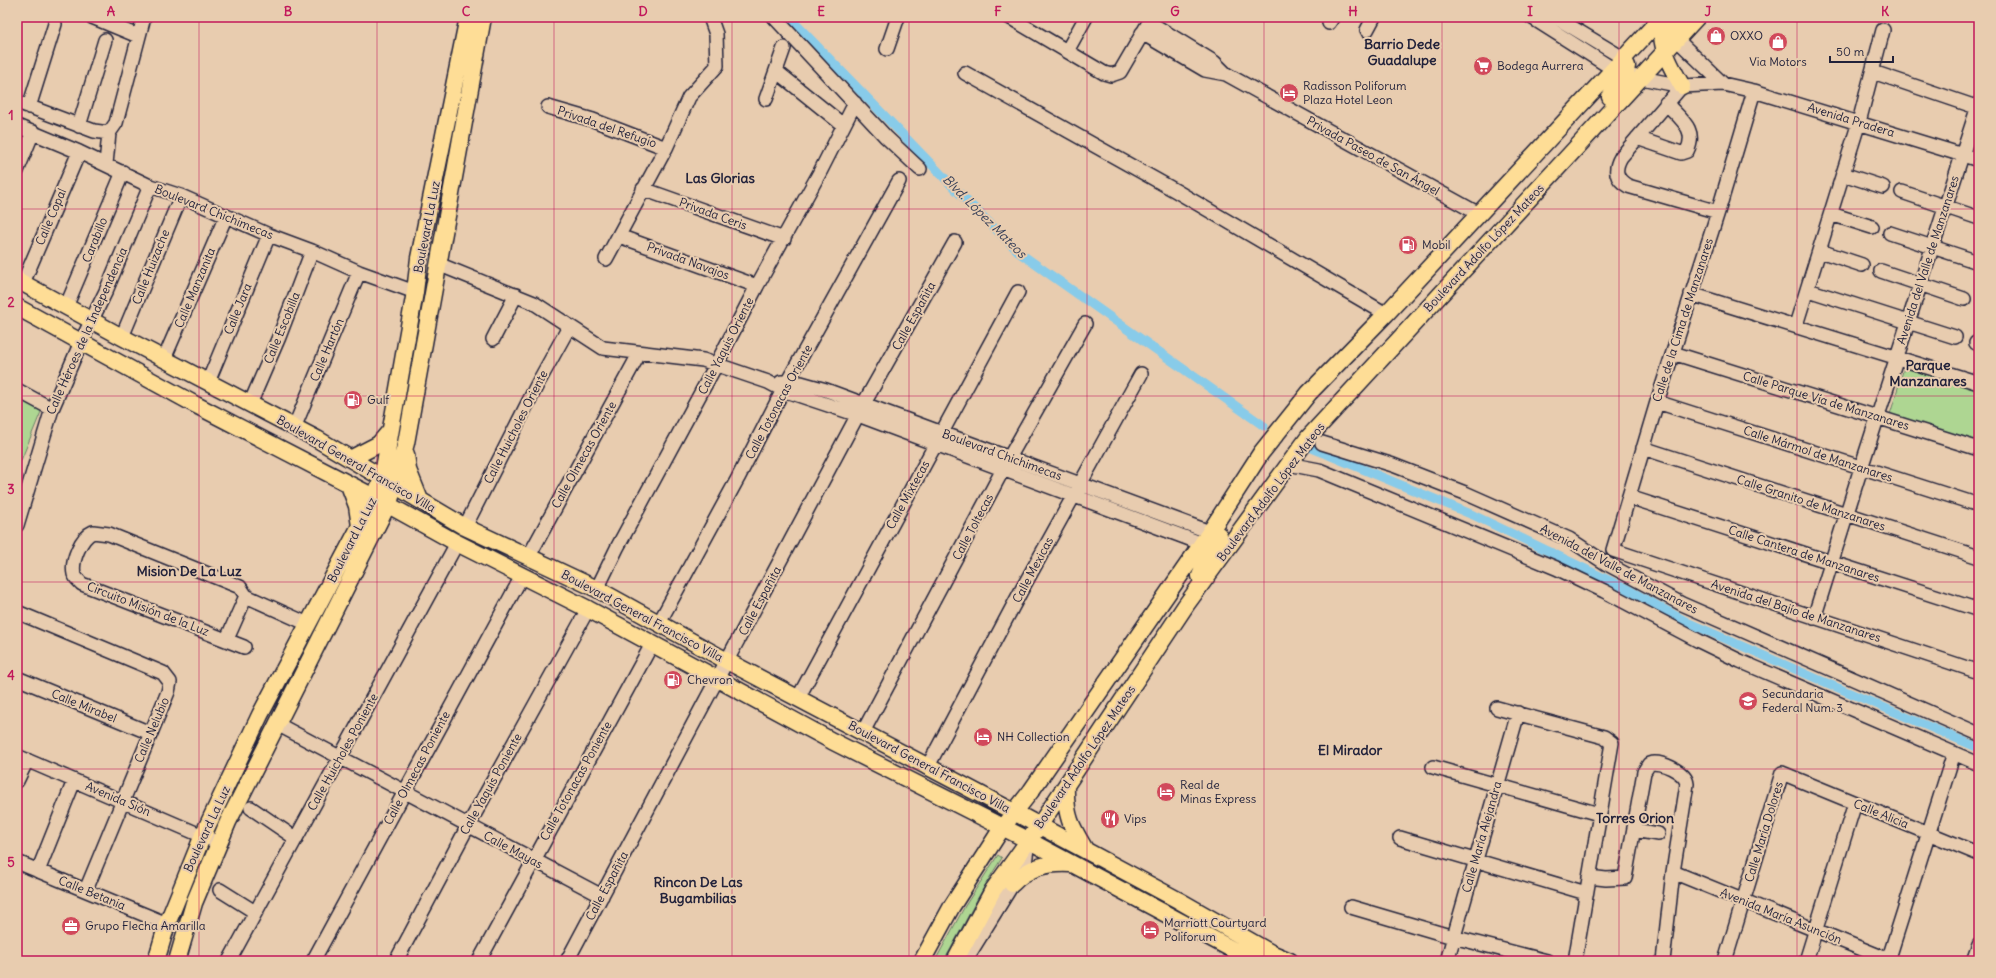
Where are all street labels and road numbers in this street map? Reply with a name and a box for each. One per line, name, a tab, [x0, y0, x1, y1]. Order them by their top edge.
street label: Avenida Pradera	[1806, 99, 1897, 140]
street label: Privada del Refugio	[556, 103, 659, 151]
street label: Privada Paseo de San Ángel	[1304, 113, 1442, 198]
street label: Avenida del Valle de Manzanares	[1893, 174, 1962, 346]
street label: Boulevard La Luz	[410, 179, 443, 274]
street label: Boulevard Adolfo López Mateos	[1420, 180, 1547, 315]
street label: Boulevard Chichimecas	[153, 181, 276, 242]
street label: Calle Copal	[32, 186, 69, 247]
street label: Privada Ceris	[677, 194, 749, 233]
street label: Carabillo	[79, 215, 111, 265]
street label: Calle Huizache	[129, 227, 172, 307]
street label: Calle de la Cima de Manzanares	[1649, 236, 1716, 404]
street label: Privada Navajos	[645, 239, 731, 282]
street label: Calle Héroes de la Independencia	[43, 245, 130, 417]
street label: Calle Manzanita	[171, 245, 218, 330]
street label: Calle Españita	[889, 279, 939, 353]
street label: Calle Jara	[220, 281, 255, 337]
street label: Calle Escobilla	[260, 290, 303, 366]
street label: Calle Yaquis Oriente	[695, 295, 757, 397]
street label: Calle Hartón	[306, 316, 347, 384]
street label: Calle Totonacas Oriente	[742, 342, 815, 462]
street label: Calle Huicholes Oriente	[480, 367, 551, 486]
street label: Calle Parque Vía de Manzanares	[1741, 368, 1911, 433]
street label: Calle Olmecas Oriente	[548, 399, 619, 511]
street label: Boulevard General Francisco Villa	[274, 412, 438, 515]
street label: Boulevard Adolfo López Mateos	[1214, 419, 1328, 564]
street label: Calle Mármol de Manzanares	[1742, 422, 1895, 485]
street label: Boulevard Chichimecas	[940, 426, 1064, 483]
street label: Calle Mixtecas	[882, 458, 933, 532]
street label: Calle Granito de Manzanares	[1735, 471, 1887, 534]
street label: Calle Toltecas	[949, 491, 996, 563]
street label: Boulevard La Luz	[324, 495, 380, 585]
street label: Avenida del Valle de Manzanares	[1538, 521, 1701, 617]
street label: Calle Cantera de Manzanares	[1727, 522, 1882, 585]
street label: Calle Mexicas	[1009, 534, 1056, 605]
street label: Calle Españita	[735, 564, 784, 638]
street label: Boulevard General Francisco Villa	[559, 566, 726, 665]
street label: Avenida del Bajío de Manzanares	[1709, 576, 1883, 645]
street label: Circuito Misión de la Luz	[85, 578, 212, 639]
street label: Boulevard Adolfo López Mateos	[1031, 682, 1138, 831]
street label: Calle Mirabel	[49, 686, 119, 725]
street label: Calle Huicholes Poniente	[304, 690, 381, 813]
street label: Calle Nelubio	[131, 695, 172, 765]
street label: Calle Olmecas Poniente	[380, 708, 453, 827]
street label: Boulevard General Francisco Villa	[846, 717, 1013, 816]
street label: Calle Totonacas Poniente	[536, 718, 615, 843]
street label: Calle Yaquis Poniente	[456, 730, 525, 837]
street label: Avenida Sión	[83, 778, 153, 819]
street label: Calle María Alejandra	[1458, 779, 1505, 894]
street label: Calle María Dolores	[1741, 780, 1786, 884]
street label: Boulevard La Luz	[180, 783, 233, 874]
street label: Calle Alicia	[1851, 796, 1911, 831]
street label: Calle Mayas	[481, 828, 545, 871]
street label: Calle Españita	[582, 849, 631, 923]
street label: Calle Betania	[56, 872, 128, 913]
street label: Avenida María Asunción	[1718, 884, 1844, 947]

